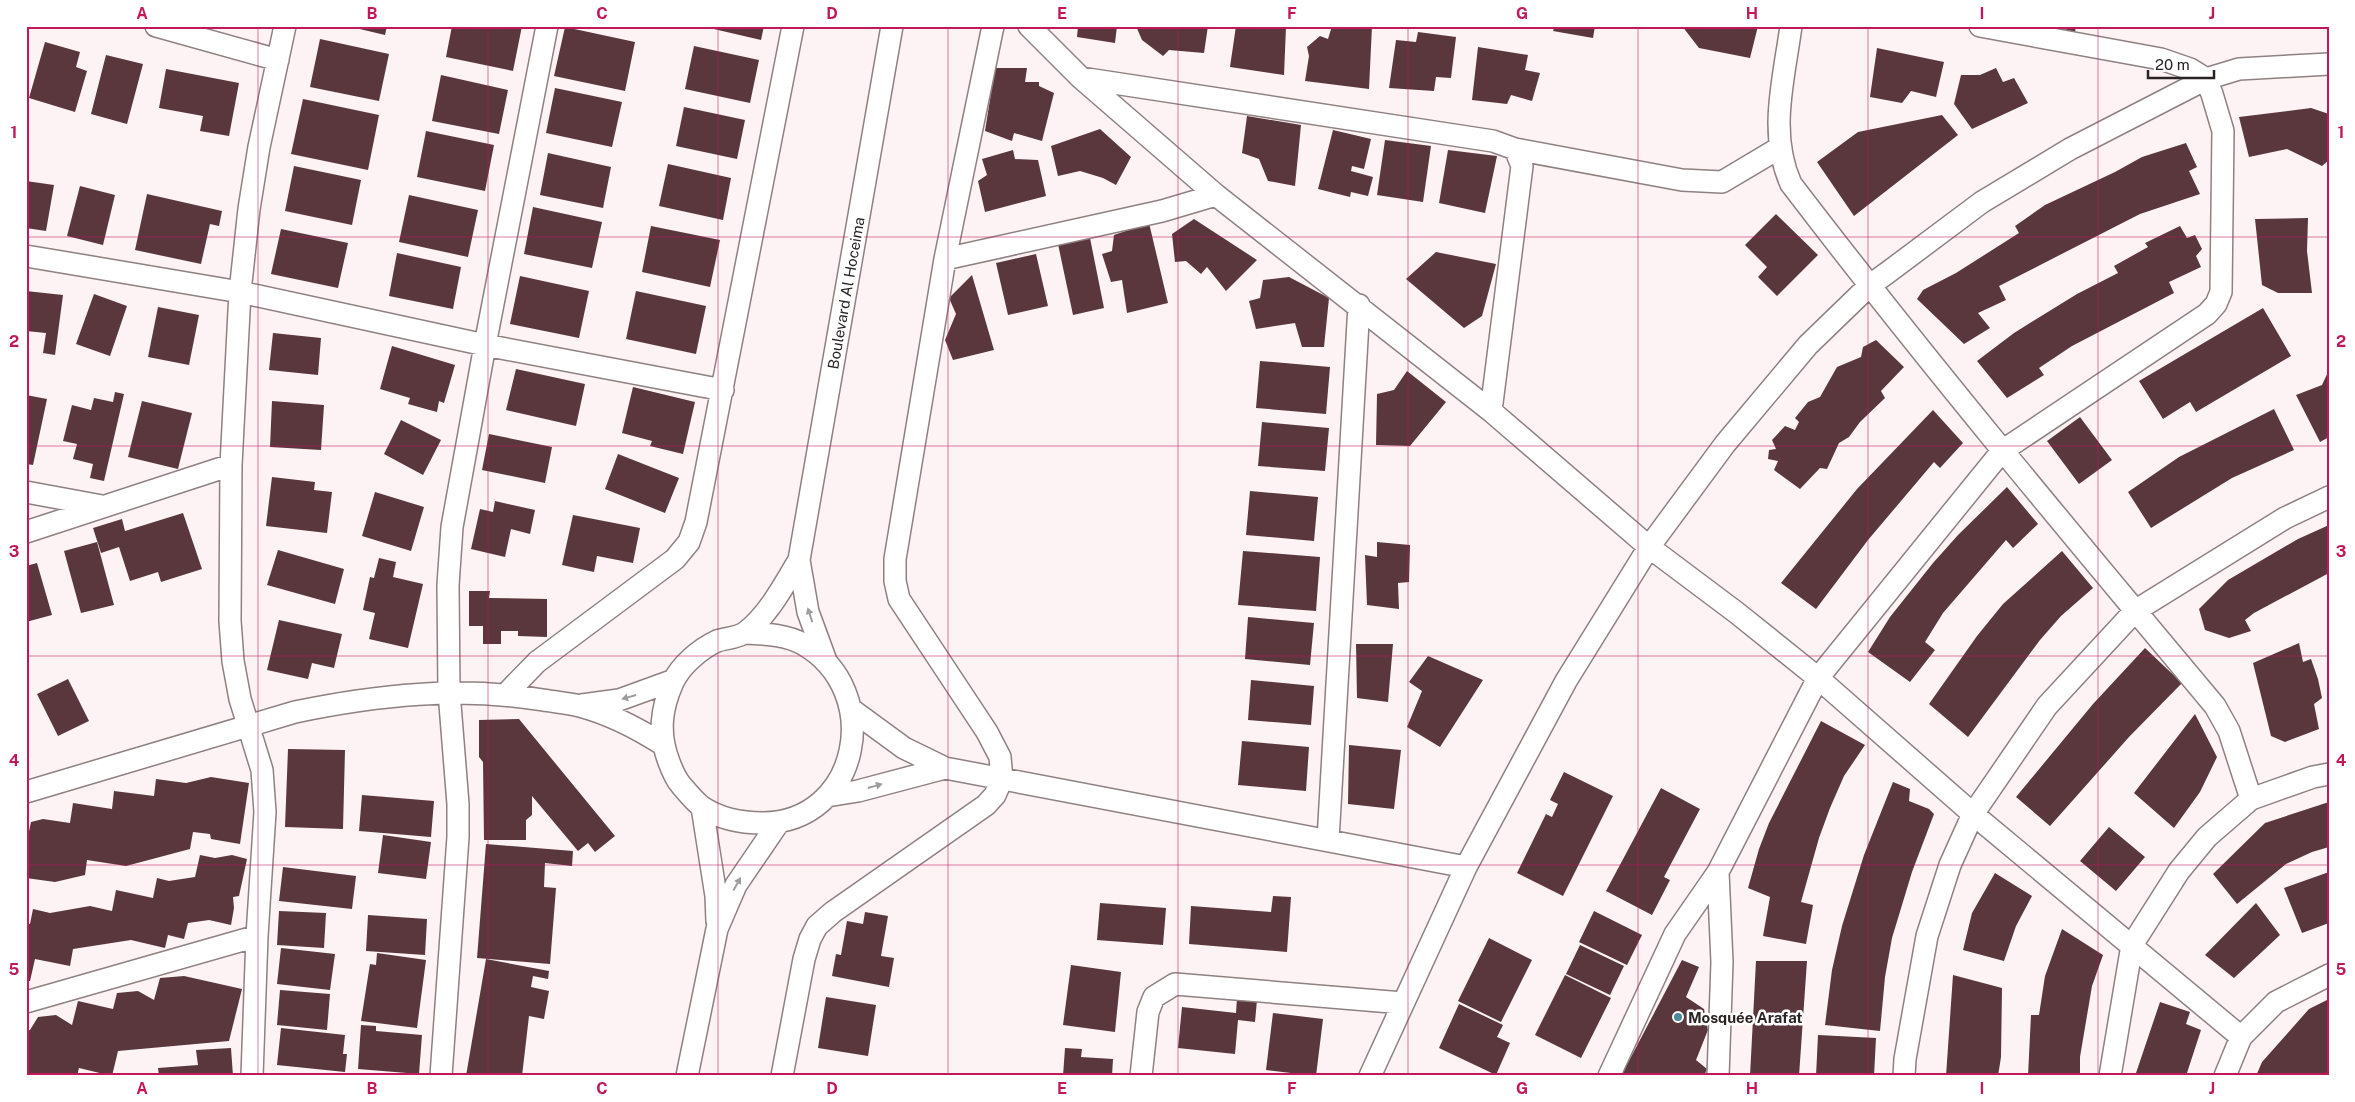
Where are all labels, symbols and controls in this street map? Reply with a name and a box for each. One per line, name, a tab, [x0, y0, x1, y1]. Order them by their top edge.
text: A	[136, 4, 148, 23]
text: B	[367, 4, 378, 23]
text: C	[596, 4, 608, 23]
text: D	[826, 4, 838, 23]
text: E	[1057, 4, 1067, 23]
text: F	[1287, 4, 1297, 23]
text: G	[1516, 4, 1528, 23]
text: H	[1746, 4, 1758, 23]
text: I	[1980, 4, 1984, 23]
text: J	[2209, 4, 2215, 23]
scale bar	[2148, 48, 2214, 80]
text: 20 m	[2155, 56, 2190, 73]
text: 1	[11, 123, 17, 142]
text: 1	[2338, 123, 2344, 142]
street label: Boulevard Al Hoceima	[824, 216, 868, 370]
text: 2	[9, 332, 19, 351]
text: 2	[2336, 332, 2346, 351]
text: 3	[9, 542, 19, 561]
text: 3	[2336, 542, 2346, 561]
one-way arrow	[805, 608, 813, 623]
one-way arrow	[621, 694, 636, 702]
text: 4	[9, 751, 20, 770]
text: 4	[2336, 751, 2347, 770]
one-way arrow	[867, 782, 882, 790]
one-way arrow	[733, 877, 741, 892]
text: 5	[9, 960, 20, 979]
text: 5	[2336, 960, 2347, 979]
place label: Mosquée Arafat	[1688, 1009, 1803, 1026]
marker: Mosquée Arafat	[1672, 1011, 1684, 1023]
text: A	[136, 1079, 148, 1098]
text: B	[367, 1079, 378, 1098]
text: C	[596, 1079, 608, 1098]
text: D	[826, 1079, 838, 1098]
text: E	[1057, 1079, 1067, 1098]
text: F	[1287, 1079, 1297, 1098]
text: G	[1516, 1079, 1528, 1098]
text: H	[1746, 1079, 1758, 1098]
text: I	[1980, 1079, 1984, 1098]
text: J	[2209, 1079, 2215, 1098]

